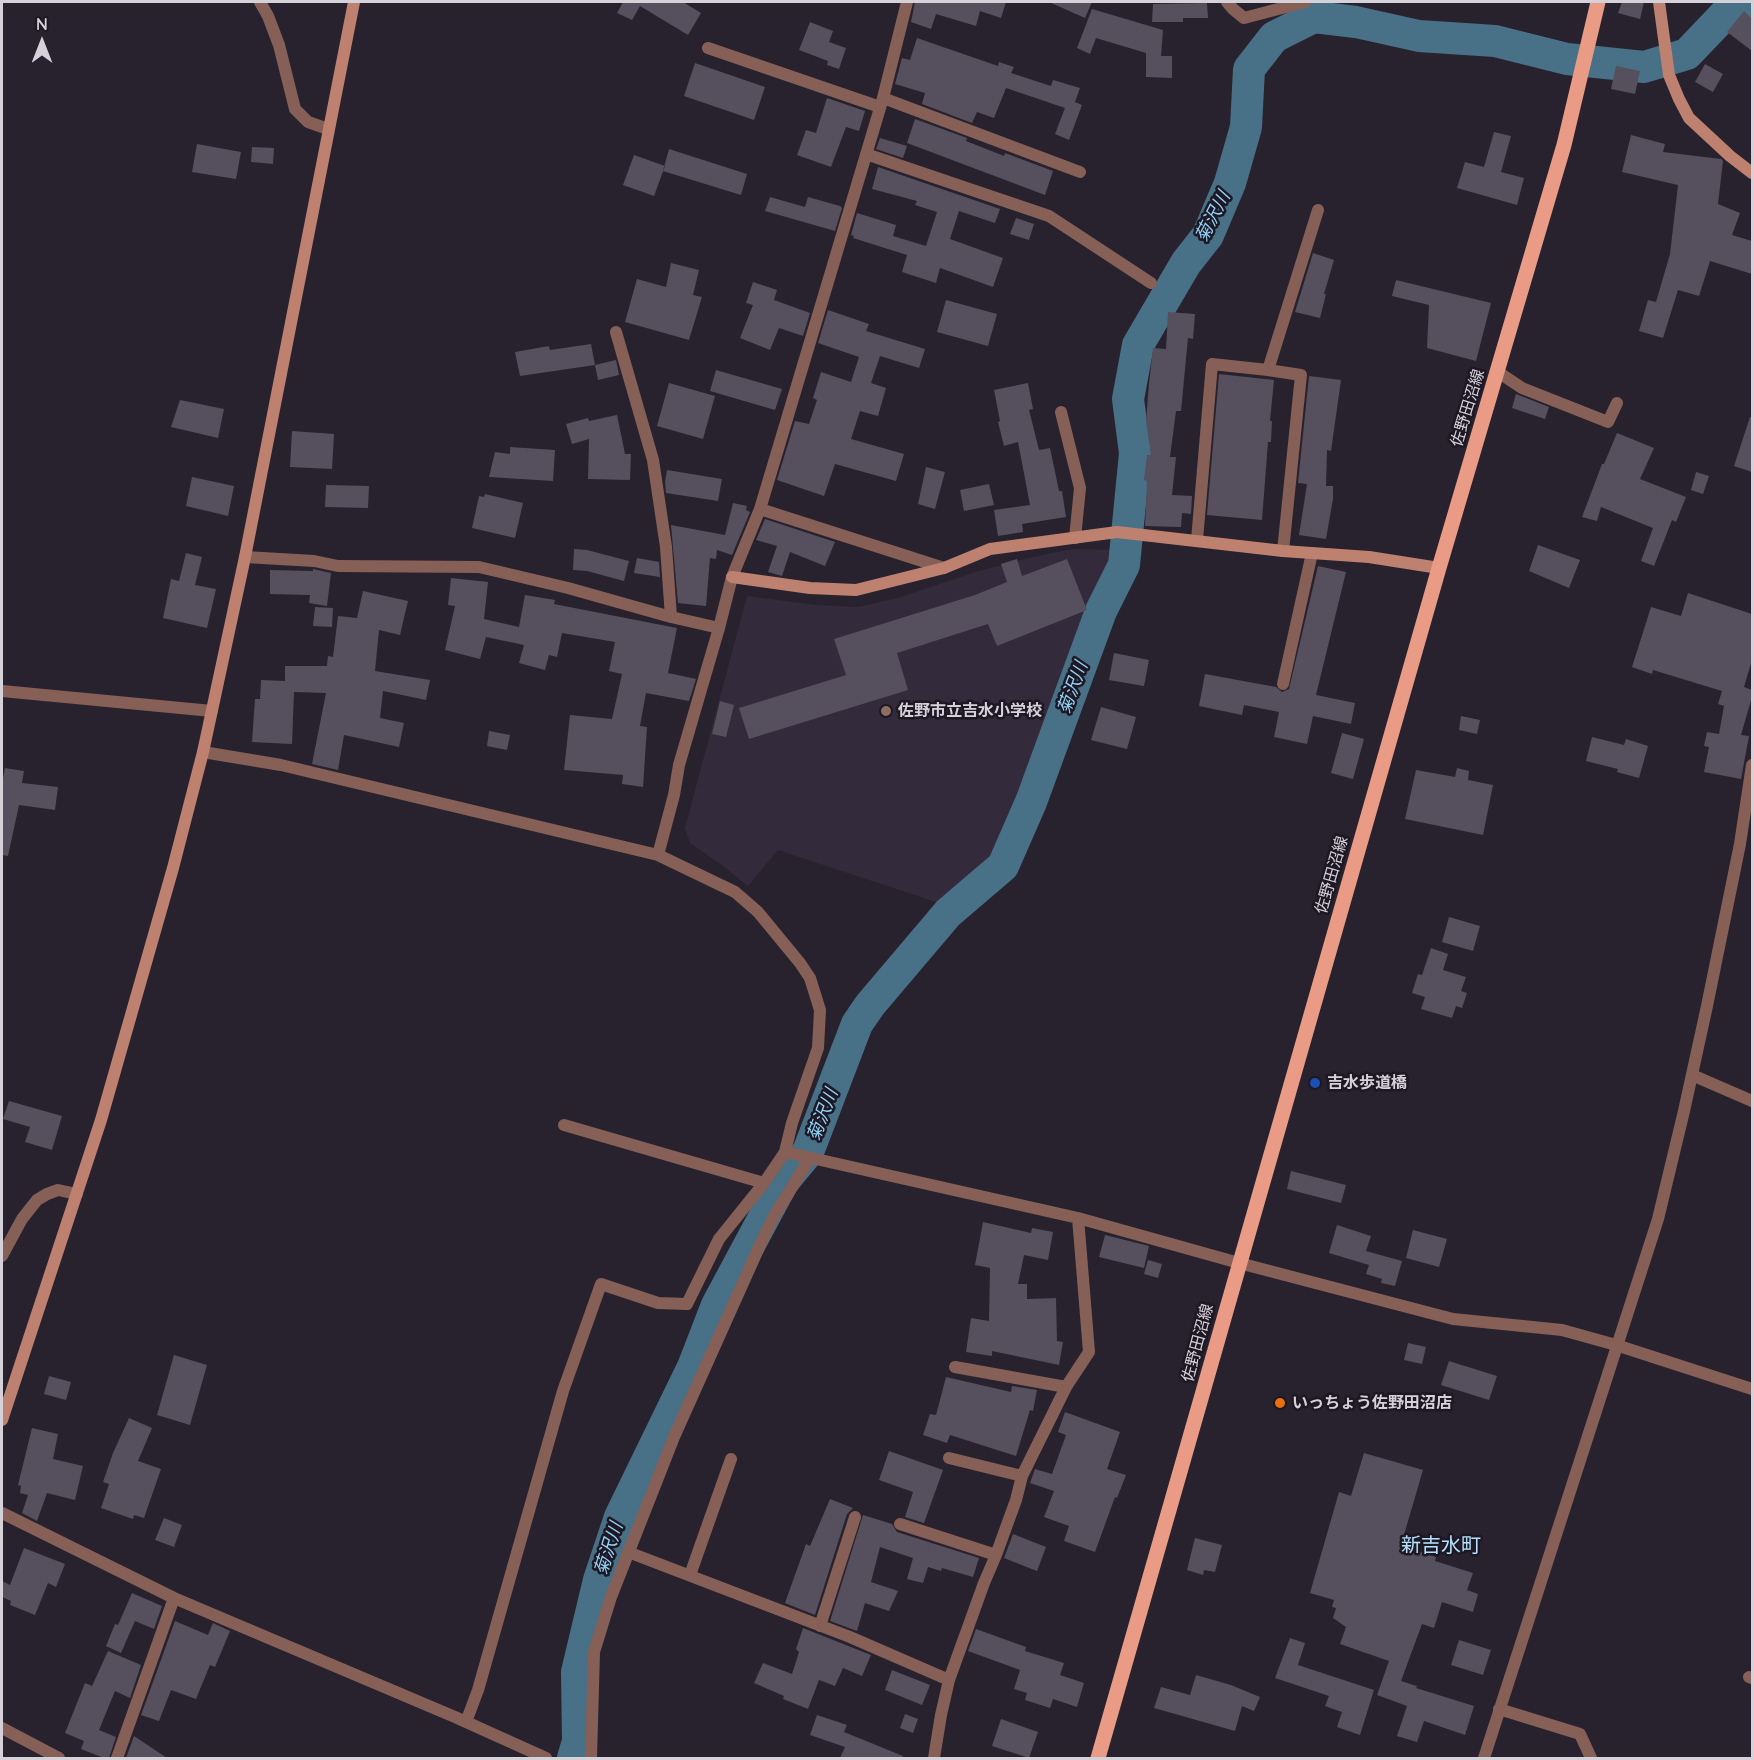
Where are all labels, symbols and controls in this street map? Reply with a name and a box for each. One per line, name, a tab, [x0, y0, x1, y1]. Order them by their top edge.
north arrow	[12, 12, 72, 72]
text: N	[36, 14, 48, 34]
water label: 菊沢川	[1191, 188, 1235, 246]
street label: 佐野田沼線	[1447, 367, 1489, 449]
water label: 菊沢川	[1054, 659, 1092, 717]
place label: 佐野市立吉水小学校	[898, 701, 1042, 721]
marker: 佐野市立吉水小学校	[879, 704, 893, 718]
street label: 佐野田沼線	[1312, 834, 1352, 916]
place label: 吉水歩道橋	[1327, 1073, 1407, 1093]
marker: 吉水歩道橋	[1308, 1076, 1322, 1090]
water label: 菊沢川	[803, 1086, 843, 1144]
street label: 佐野田沼線	[1178, 1302, 1218, 1384]
place label: いっちょう佐野田沼店	[1292, 1393, 1452, 1413]
marker: いっちょう佐野田沼店	[1273, 1396, 1287, 1410]
water label: 菊沢川	[590, 1520, 628, 1578]
district label: 新吉水町	[1401, 1534, 1481, 1558]

